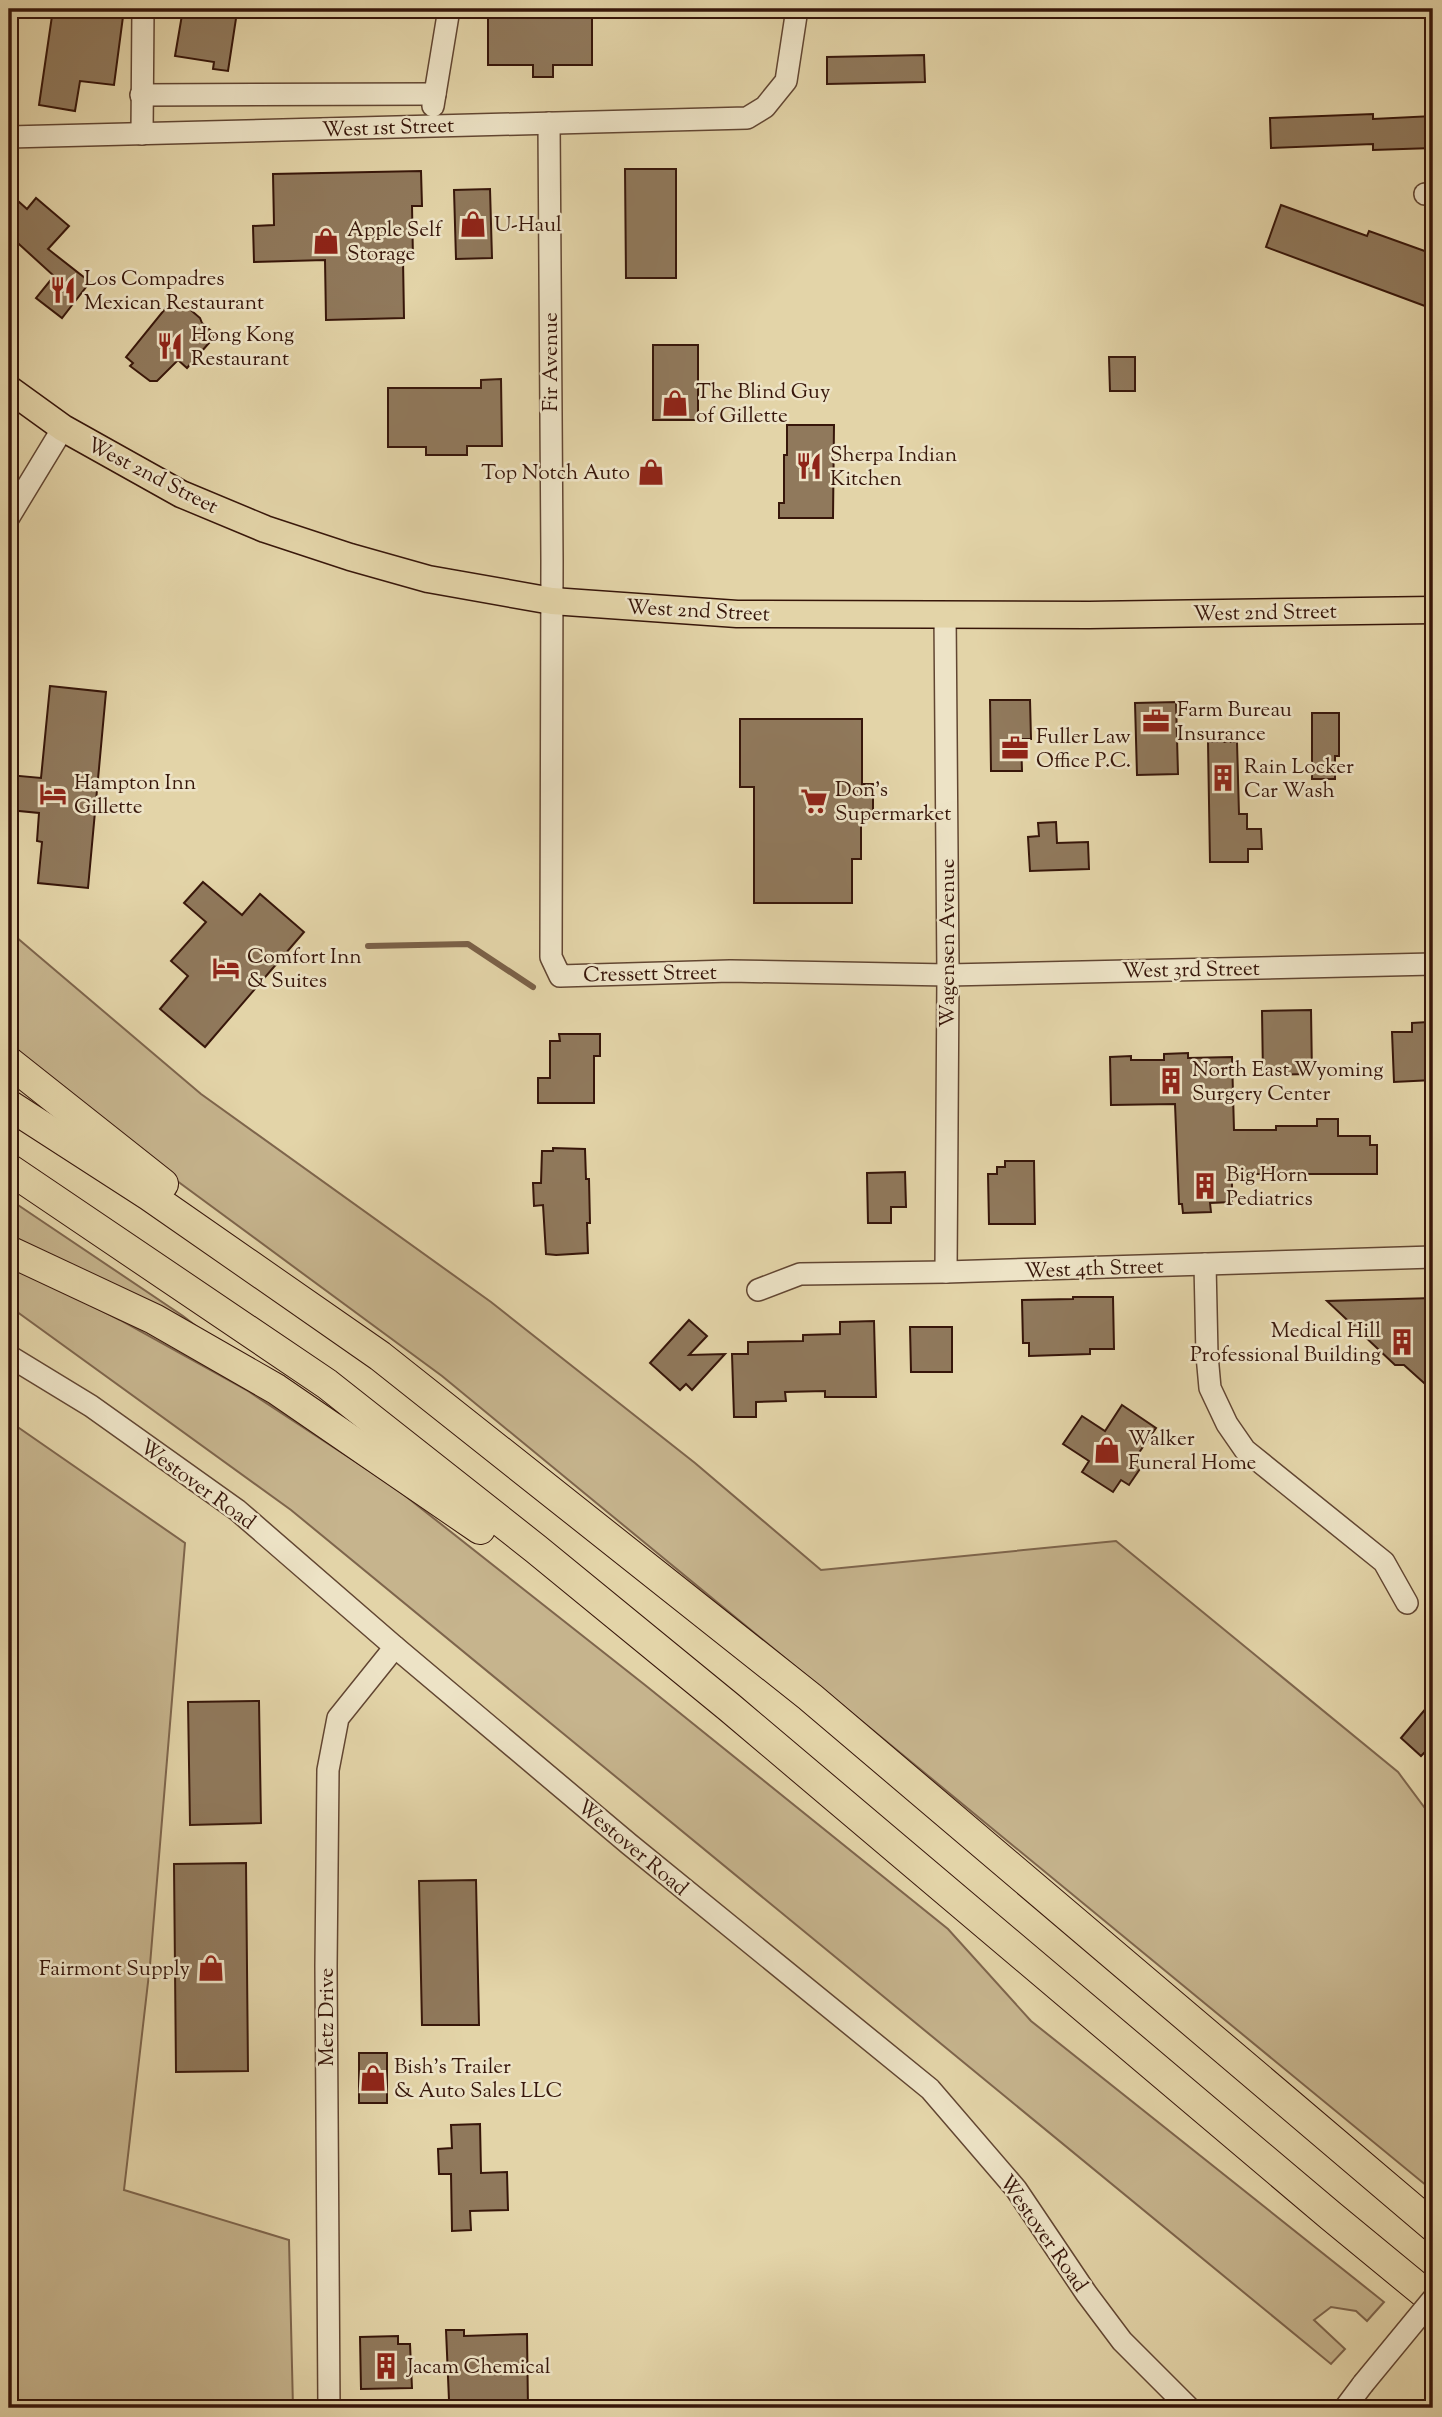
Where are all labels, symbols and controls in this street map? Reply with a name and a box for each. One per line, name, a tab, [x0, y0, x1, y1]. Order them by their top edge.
street label: West 1st Street	[321, 112, 455, 146]
shop icon: U-Haul	[458, 209, 488, 239]
place label: U-Haul	[494, 211, 562, 241]
place label: Apple Self Storage	[347, 216, 444, 270]
shop icon: Apple Self Storage	[311, 226, 341, 256]
place label: Los Compadres Mexican Restaurant	[84, 265, 264, 319]
restaurant icon: Los Compadres Mexican Restaurant	[48, 275, 78, 305]
street label: Fir Avenue	[537, 312, 567, 412]
place label: Hong Kong Restaurant	[191, 321, 294, 375]
restaurant icon: Hong Kong Restaurant	[155, 331, 185, 361]
place label: The Blind Guy of Gillette	[696, 378, 831, 432]
shop icon: The Blind Guy of Gillette	[660, 388, 690, 418]
street label: West 2nd Street	[81, 431, 223, 523]
place label: Sherpa Indian Kitchen	[830, 441, 957, 495]
restaurant icon: Sherpa Indian Kitchen	[794, 451, 824, 481]
shop icon: Top Notch Auto	[636, 457, 666, 487]
place label: Top Notch Auto	[481, 459, 630, 489]
street label: West 2nd Street	[625, 593, 770, 631]
street label: West 2nd Street	[1193, 598, 1337, 630]
place label: Farm Bureau Insurance	[1177, 696, 1292, 750]
office icon: Farm Bureau Insurance	[1141, 706, 1171, 736]
place label: Fuller Law Office P.C.	[1036, 723, 1131, 777]
office icon: Fuller Law Office P.C.	[1000, 733, 1030, 763]
place label: Rain Locker Car Wash	[1244, 753, 1354, 807]
building icon: Rain Locker Car Wash	[1208, 763, 1238, 793]
place label: Hampton Inn Gillette	[74, 769, 196, 823]
place label: Don's Supermarket	[835, 776, 951, 830]
hotel icon: Hampton Inn Gillette	[38, 779, 68, 809]
supermarket icon: Don's Supermarket	[799, 786, 829, 816]
street label: Wagensen Avenue	[934, 859, 964, 1027]
place label: Comfort Inn & Suites	[247, 943, 362, 997]
hotel icon: Comfort Inn & Suites	[211, 953, 241, 983]
street label: West 3rd Street	[1122, 955, 1260, 987]
street label: Cressett Street	[583, 959, 717, 991]
place label: North East Wyoming Surgery Center	[1192, 1056, 1384, 1110]
building icon: North East Wyoming Surgery Center	[1156, 1066, 1186, 1096]
place label: Big Horn Pediatrics	[1226, 1161, 1313, 1215]
building icon: Big Horn Pediatrics	[1190, 1171, 1220, 1201]
street label: West 4th Street	[1024, 1253, 1164, 1287]
place label: Medical Hill Professional Building	[1190, 1317, 1381, 1371]
building icon: Medical Hill Professional Building	[1387, 1327, 1417, 1357]
place label: Walker Funeral Home	[1128, 1425, 1256, 1479]
street label: Westover Road	[133, 1433, 261, 1538]
shop icon: Walker Funeral Home	[1092, 1435, 1122, 1465]
street label: Westover Road	[570, 1793, 694, 1904]
shop icon: Fairmont Supply	[196, 1953, 226, 1983]
place label: Fairmont Supply	[39, 1955, 191, 1985]
street label: Metz Drive	[313, 1968, 343, 2066]
place label: Bish's Trailer & Auto Sales LLC	[394, 2053, 563, 2107]
shop icon: Bish's Trailer & Auto Sales LLC	[358, 2063, 388, 2093]
street label: Westover Road	[991, 2169, 1094, 2299]
building icon: Jacam Chemical	[371, 2351, 401, 2381]
place label: Jacam Chemical	[406, 2353, 551, 2383]

